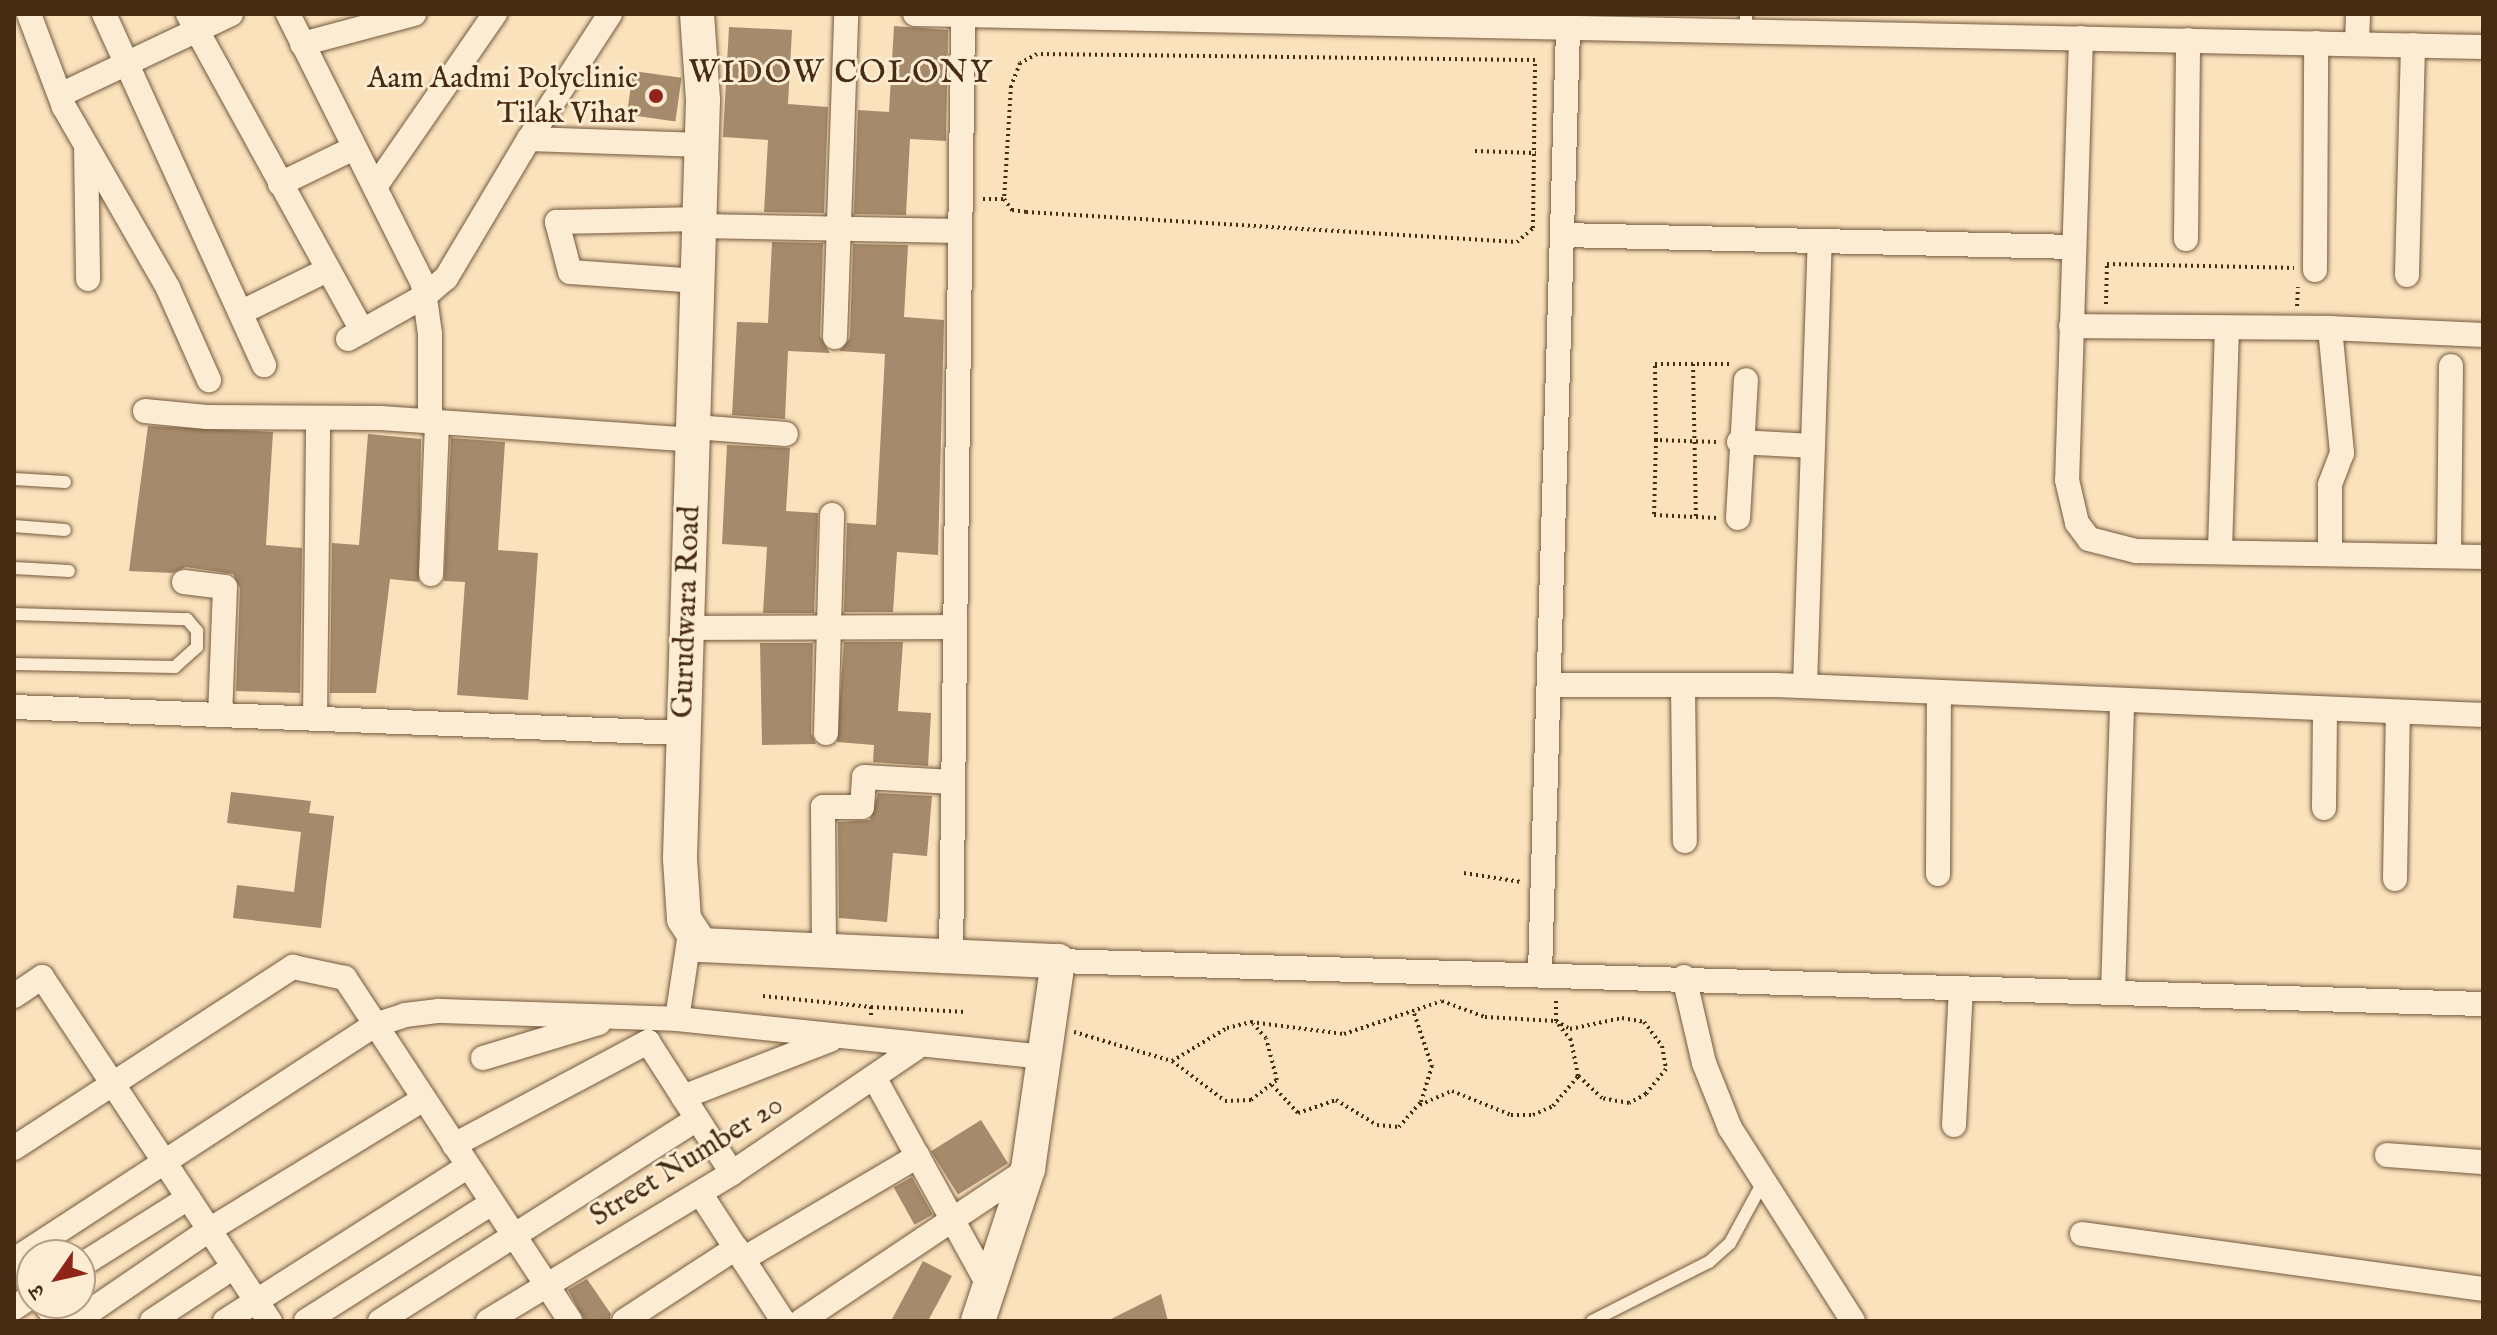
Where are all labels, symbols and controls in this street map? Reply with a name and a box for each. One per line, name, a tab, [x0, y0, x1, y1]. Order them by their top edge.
district label: WIDOW COLONY	[689, 55, 993, 93]
place label: Aam Aadmi Polyclinic Tilak Vihar	[367, 61, 638, 132]
marker: Aam Aadmi Polyclinic Tilak Vihar	[645, 85, 667, 107]
street label: Gurudwara Road	[665, 505, 709, 719]
street label: Street Number 20	[584, 1087, 790, 1235]
north arrow	[16, 1239, 96, 1319]
text: उ	[23, 1279, 53, 1304]

